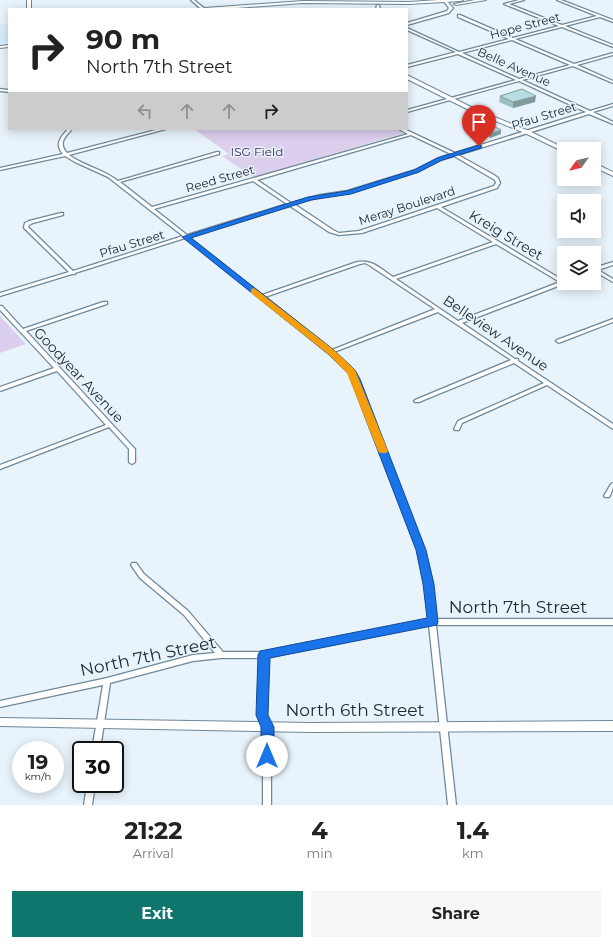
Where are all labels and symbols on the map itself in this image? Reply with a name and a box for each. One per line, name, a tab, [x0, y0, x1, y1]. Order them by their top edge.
street label: Hope Street	[488, 9, 562, 42]
street label: Belle Avenue	[475, 44, 553, 89]
street label: Pfau Street	[510, 98, 578, 133]
pin	[462, 105, 496, 146]
north arrow	[557, 142, 601, 186]
park label: ISG Field	[231, 144, 283, 159]
street label: Reed Street	[184, 162, 256, 195]
street label: Meray Boulevard	[357, 183, 457, 228]
street label: Kreig Street	[466, 206, 546, 264]
street label: Pfau Street	[98, 226, 166, 261]
street label: Belleview Avenue	[440, 291, 552, 375]
street label: Goodyear Avenue	[30, 324, 128, 426]
street label: North 7th Street	[449, 597, 587, 617]
street label: North 7th Street	[78, 632, 218, 680]
street label: North 6th Street	[286, 700, 425, 720]
position arrow	[246, 735, 288, 777]
speed limit sign: 30	[72, 741, 124, 793]

